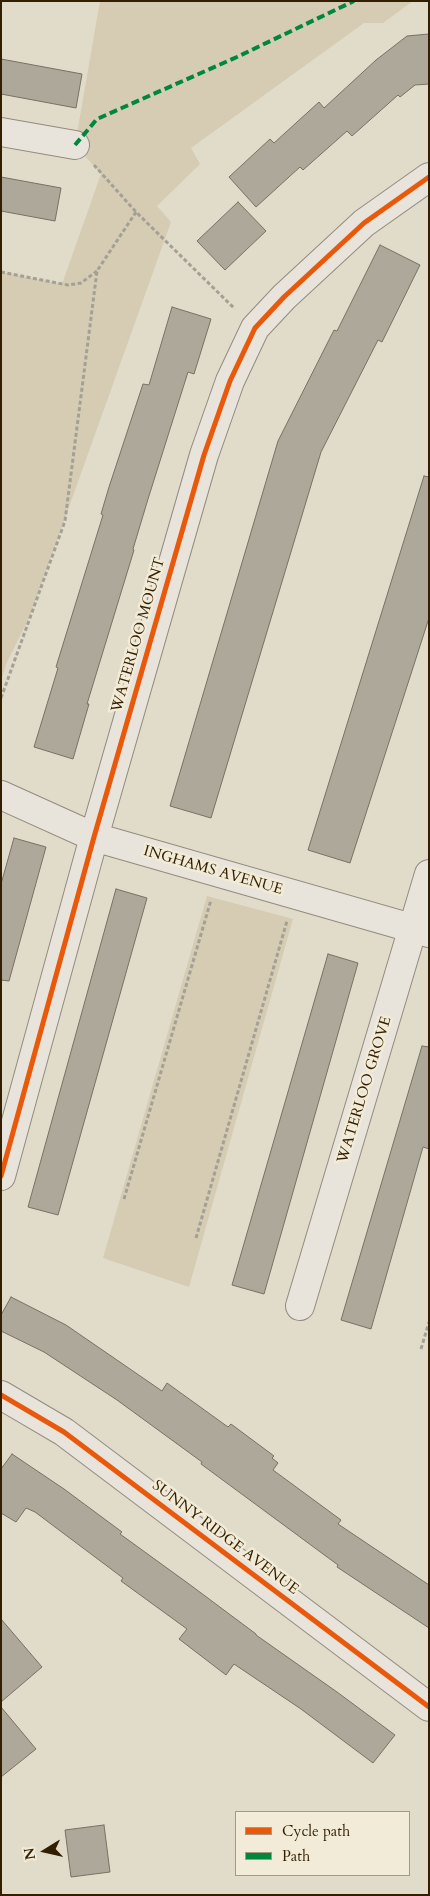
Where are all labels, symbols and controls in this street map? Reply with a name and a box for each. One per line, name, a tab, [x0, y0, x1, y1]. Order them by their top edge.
street label: WATERLOO MOUNT	[108, 556, 170, 714]
street label: INGHAMS AVENUE	[141, 843, 285, 899]
street label: WATERLOO GROVE	[334, 1014, 396, 1166]
street label: SUNNY RIDGE AVENUE	[148, 1477, 302, 1599]
legend	[235, 1811, 410, 1876]
text: Cycle path	[282, 1821, 350, 1841]
north arrow	[20, 1826, 70, 1876]
text: N	[19, 1846, 40, 1861]
text: Path	[282, 1846, 310, 1866]

